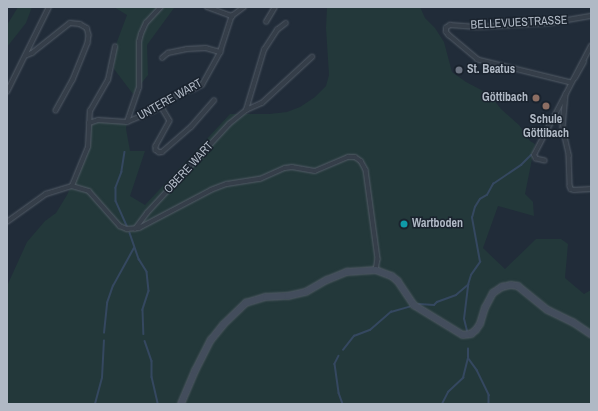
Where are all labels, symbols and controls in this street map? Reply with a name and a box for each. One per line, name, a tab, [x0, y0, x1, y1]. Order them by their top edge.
street label: BELLEVUESTRASSE	[470, 13, 568, 33]
place label: St. Beatus	[467, 63, 515, 77]
marker: St. Beatus	[454, 65, 464, 75]
street label: UNTERE WART	[135, 76, 205, 124]
place label: Göttibach	[482, 91, 528, 105]
marker: Göttibach	[531, 93, 541, 103]
marker: Schule Göttibach	[541, 101, 551, 111]
place label: Schule Göttibach	[523, 113, 569, 141]
street label: OBERE WART	[161, 139, 217, 197]
place label: Wartboden	[412, 217, 463, 231]
marker: Wartboden	[399, 219, 409, 229]

